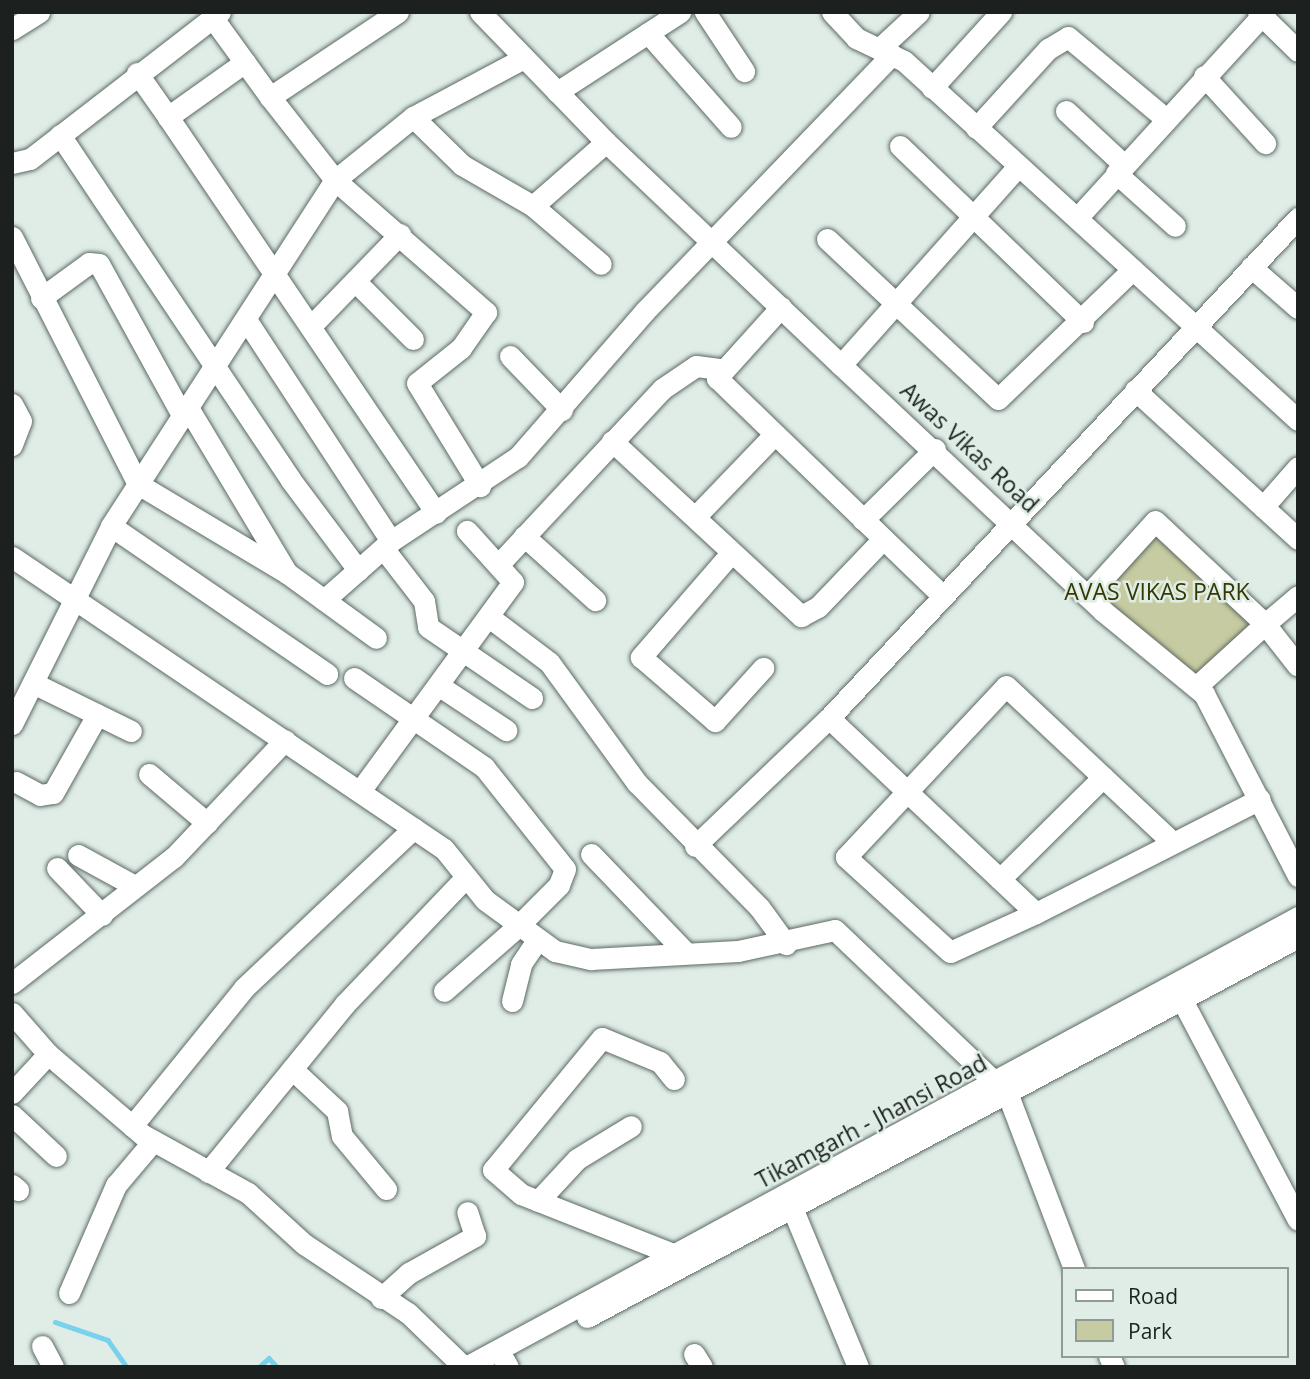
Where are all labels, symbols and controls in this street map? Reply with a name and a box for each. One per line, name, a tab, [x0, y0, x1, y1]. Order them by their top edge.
street label: Awas Vikas Road	[895, 376, 1045, 518]
park label: AVAS VIKAS PARK	[1064, 577, 1250, 605]
street label: Tikamgarh - Jhansi Road	[751, 1048, 991, 1194]
legend	[1062, 1267, 1289, 1358]
text: Road	[1128, 1282, 1178, 1310]
text: Park	[1128, 1317, 1172, 1345]

